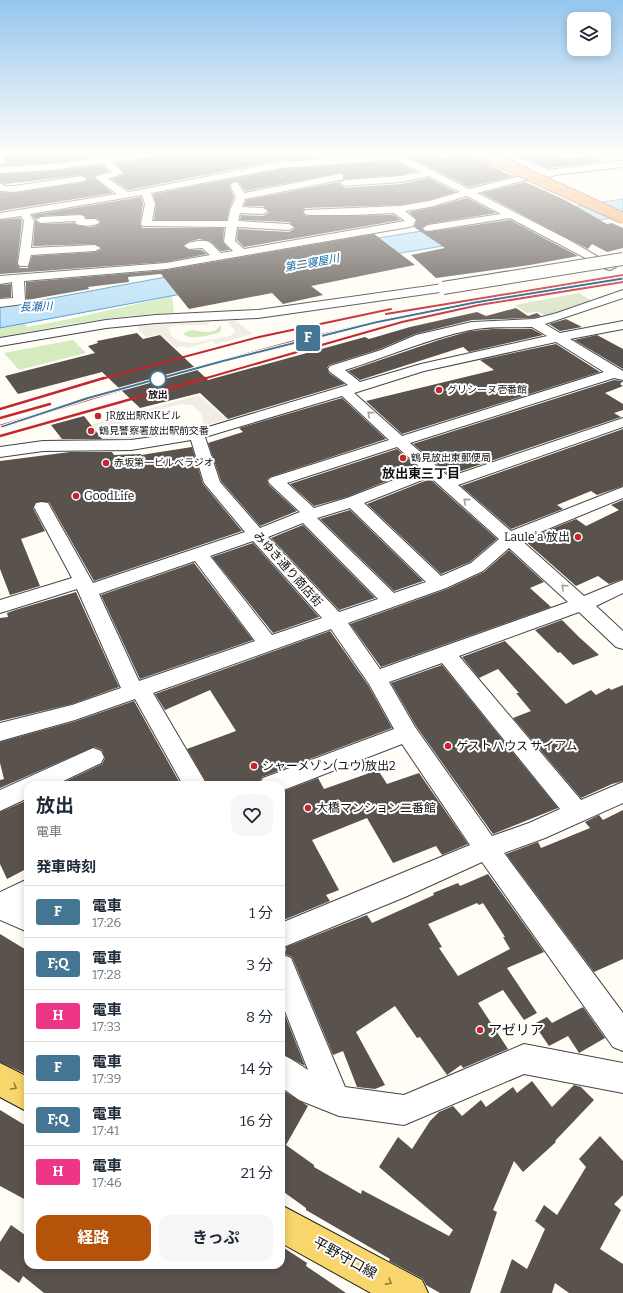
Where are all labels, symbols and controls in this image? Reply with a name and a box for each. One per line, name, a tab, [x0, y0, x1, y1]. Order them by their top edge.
map controls	[567, 12, 611, 56]
button: layers	[567, 12, 611, 56]
water label: 第二寝屋川	[284, 252, 341, 274]
water label: 長瀬川	[19, 300, 54, 314]
line badge: F	[295, 325, 321, 351]
text: F	[304, 329, 312, 346]
marker: 放出	[149, 370, 167, 388]
place label: グリシーヌ壱番館	[447, 384, 527, 396]
marker: グリシーヌ壱番館	[434, 385, 444, 395]
place label: 放出	[148, 389, 168, 401]
place label: JR放出駅NKビル	[105, 410, 181, 422]
marker: JR放出駅NKビル	[93, 411, 103, 421]
one-way arrow	[367, 412, 374, 419]
place label: 鶴見警察署放出駅前交番	[99, 425, 209, 437]
marker: 鶴見警察署放出駅前交番	[86, 426, 96, 436]
place label: 鶴見放出東郵便局	[411, 452, 491, 464]
marker: 鶴見放出東郵便局	[398, 453, 408, 463]
place label: 赤坂第一ビルべラジオ	[114, 457, 214, 469]
marker: 赤坂第一ビルべラジオ	[101, 458, 111, 468]
district label: 放出東三丁目	[382, 466, 460, 481]
place label: GoodLife	[84, 489, 134, 503]
marker: GoodLife	[71, 491, 81, 501]
one-way arrow	[463, 499, 471, 506]
street label: みゆき通り商店街	[251, 529, 325, 609]
place label: Laule'a 放出	[504, 530, 570, 544]
marker: Laule'a 放出	[573, 532, 583, 542]
one-way arrow	[561, 585, 568, 592]
place label: ゲストハウス サイアム	[456, 739, 578, 753]
marker: ゲストハウス サイアム	[443, 741, 453, 751]
place label: シャーメゾン(ユウ)放出2	[262, 758, 395, 773]
marker: シャーメゾン(ユウ)放出2	[249, 761, 259, 771]
text: 放出	[36, 794, 74, 817]
button: heart	[231, 794, 273, 836]
place label: 大橋マンション二番館	[316, 801, 436, 815]
marker: 大橋マンション二番館	[303, 803, 313, 813]
text: 電車	[36, 824, 62, 839]
text: 発車時刻	[36, 858, 96, 876]
text: 電車	[92, 897, 122, 915]
text: F	[54, 903, 62, 920]
text: 1 分	[249, 904, 273, 922]
text: 17:26	[92, 915, 121, 930]
text: 電車	[92, 949, 122, 967]
text: F;Q	[47, 955, 69, 972]
text: 3 分	[246, 956, 273, 974]
text: 17:28	[92, 967, 121, 982]
text: 電車	[92, 1001, 122, 1019]
text: H	[52, 1007, 64, 1024]
text: 8 分	[246, 1008, 273, 1026]
text: 17:33	[92, 1019, 121, 1034]
place label: アゼリア	[488, 1022, 544, 1039]
marker: アゼリア	[475, 1025, 485, 1035]
text: 電車	[92, 1053, 122, 1071]
text: F	[54, 1059, 62, 1076]
text: 14 分	[240, 1060, 273, 1078]
text: 17:39	[92, 1071, 121, 1086]
one-way arrow	[10, 1082, 17, 1089]
text: 電車	[92, 1105, 122, 1123]
text: F;Q	[47, 1111, 69, 1128]
text: 16 分	[240, 1112, 273, 1130]
text: 17:41	[92, 1123, 119, 1138]
text: 電車	[92, 1157, 122, 1175]
text: H	[52, 1163, 64, 1180]
text: 21 分	[241, 1164, 273, 1182]
text: 17:46	[92, 1175, 122, 1190]
button: 経路	[36, 1215, 151, 1261]
button: きっぷ	[159, 1215, 273, 1261]
street label: 平野守口線	[310, 1234, 380, 1282]
one-way arrow	[385, 1277, 392, 1285]

